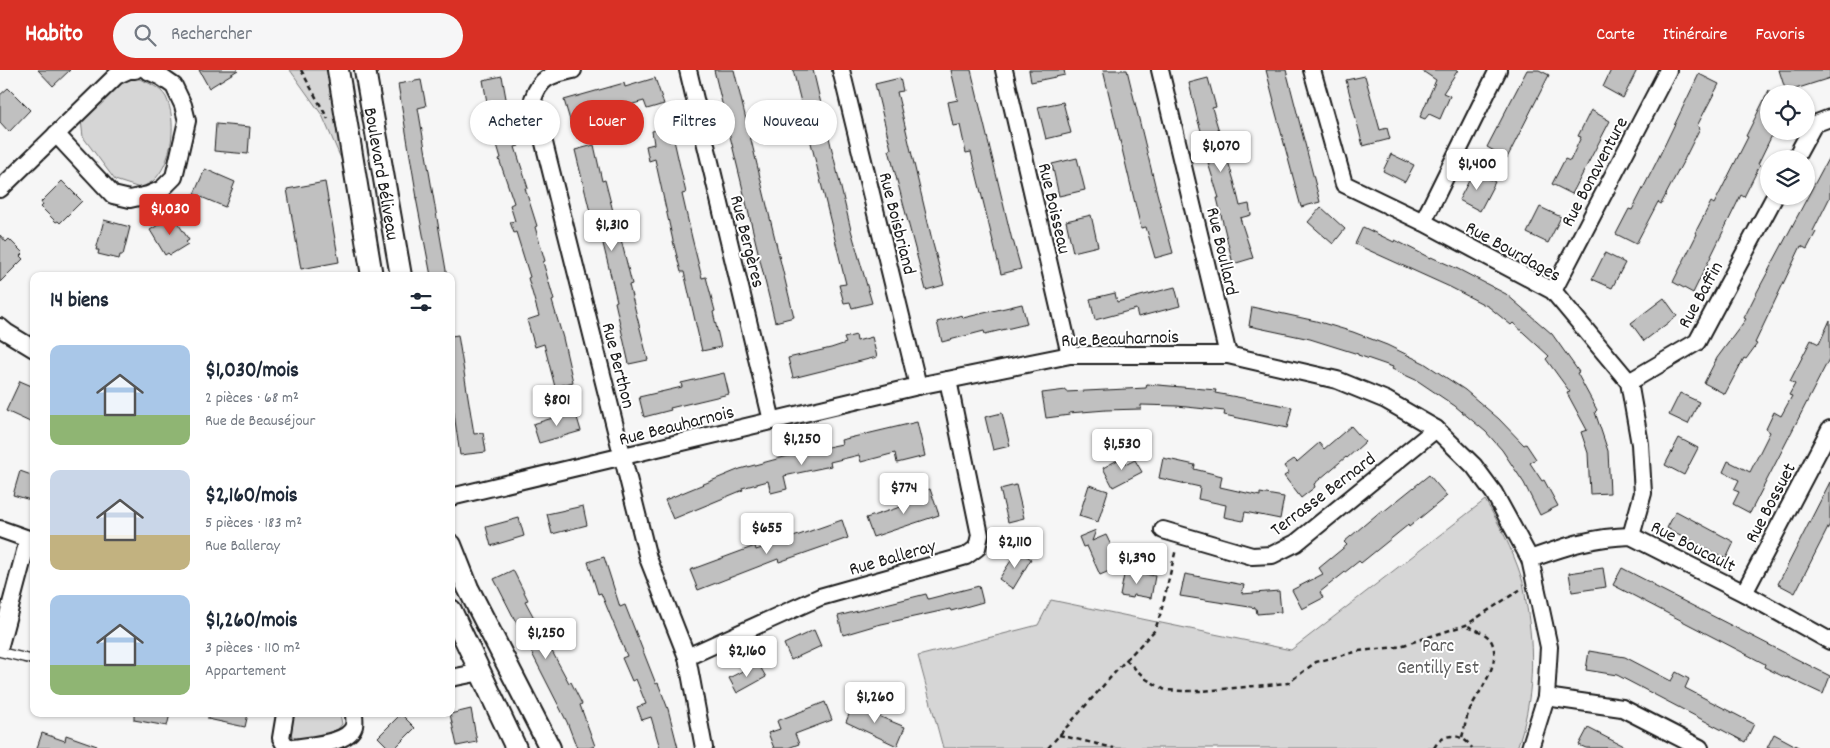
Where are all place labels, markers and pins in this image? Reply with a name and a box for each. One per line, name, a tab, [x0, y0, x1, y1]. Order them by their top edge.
pin: $1,070	[1180, 131, 1262, 173]
pin: $1,400	[1436, 148, 1518, 191]
pin: $1,030	[129, 194, 211, 236]
pin: $1,310	[571, 210, 653, 252]
pin: $801	[527, 384, 587, 427]
pin: $1,250	[761, 424, 843, 466]
pin: $1,530	[1081, 428, 1163, 471]
pin: $774	[874, 472, 934, 515]
pin: $655	[737, 512, 797, 555]
pin: $2,110	[974, 526, 1056, 569]
pin: $1,390	[1096, 542, 1178, 585]
pin: $1,250	[505, 618, 587, 660]
pin: $2,160	[706, 636, 788, 678]
pin: $1,260	[834, 682, 916, 724]

